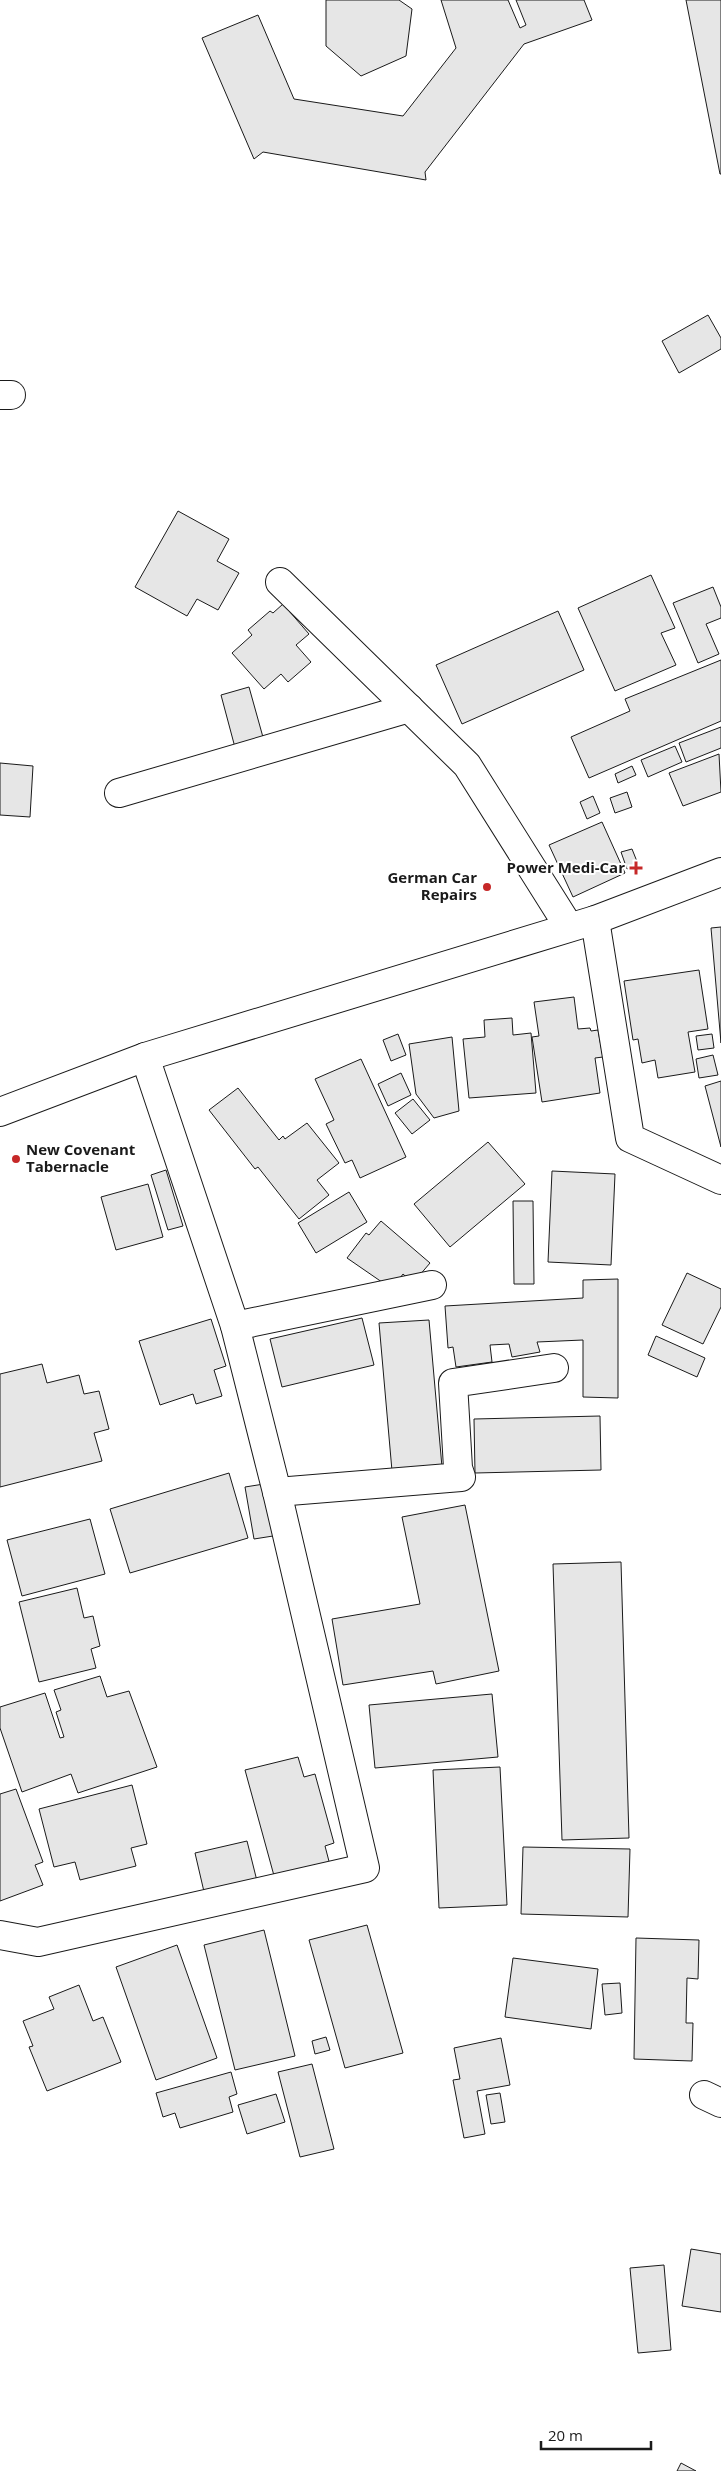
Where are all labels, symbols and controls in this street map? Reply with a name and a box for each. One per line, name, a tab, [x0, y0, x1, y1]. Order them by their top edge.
place label: Power Medi-Car	[507, 857, 625, 877]
marker: Power Medi-Car	[629, 861, 643, 875]
place label: German Car Repairs	[387, 867, 477, 904]
marker: German Car Repairs	[481, 881, 493, 893]
place label: New Covenant Tabernacle	[26, 1139, 136, 1176]
marker: New Covenant Tabernacle	[10, 1153, 22, 1165]
scale bar	[541, 2418, 651, 2450]
text: 20 m	[548, 2425, 583, 2445]

